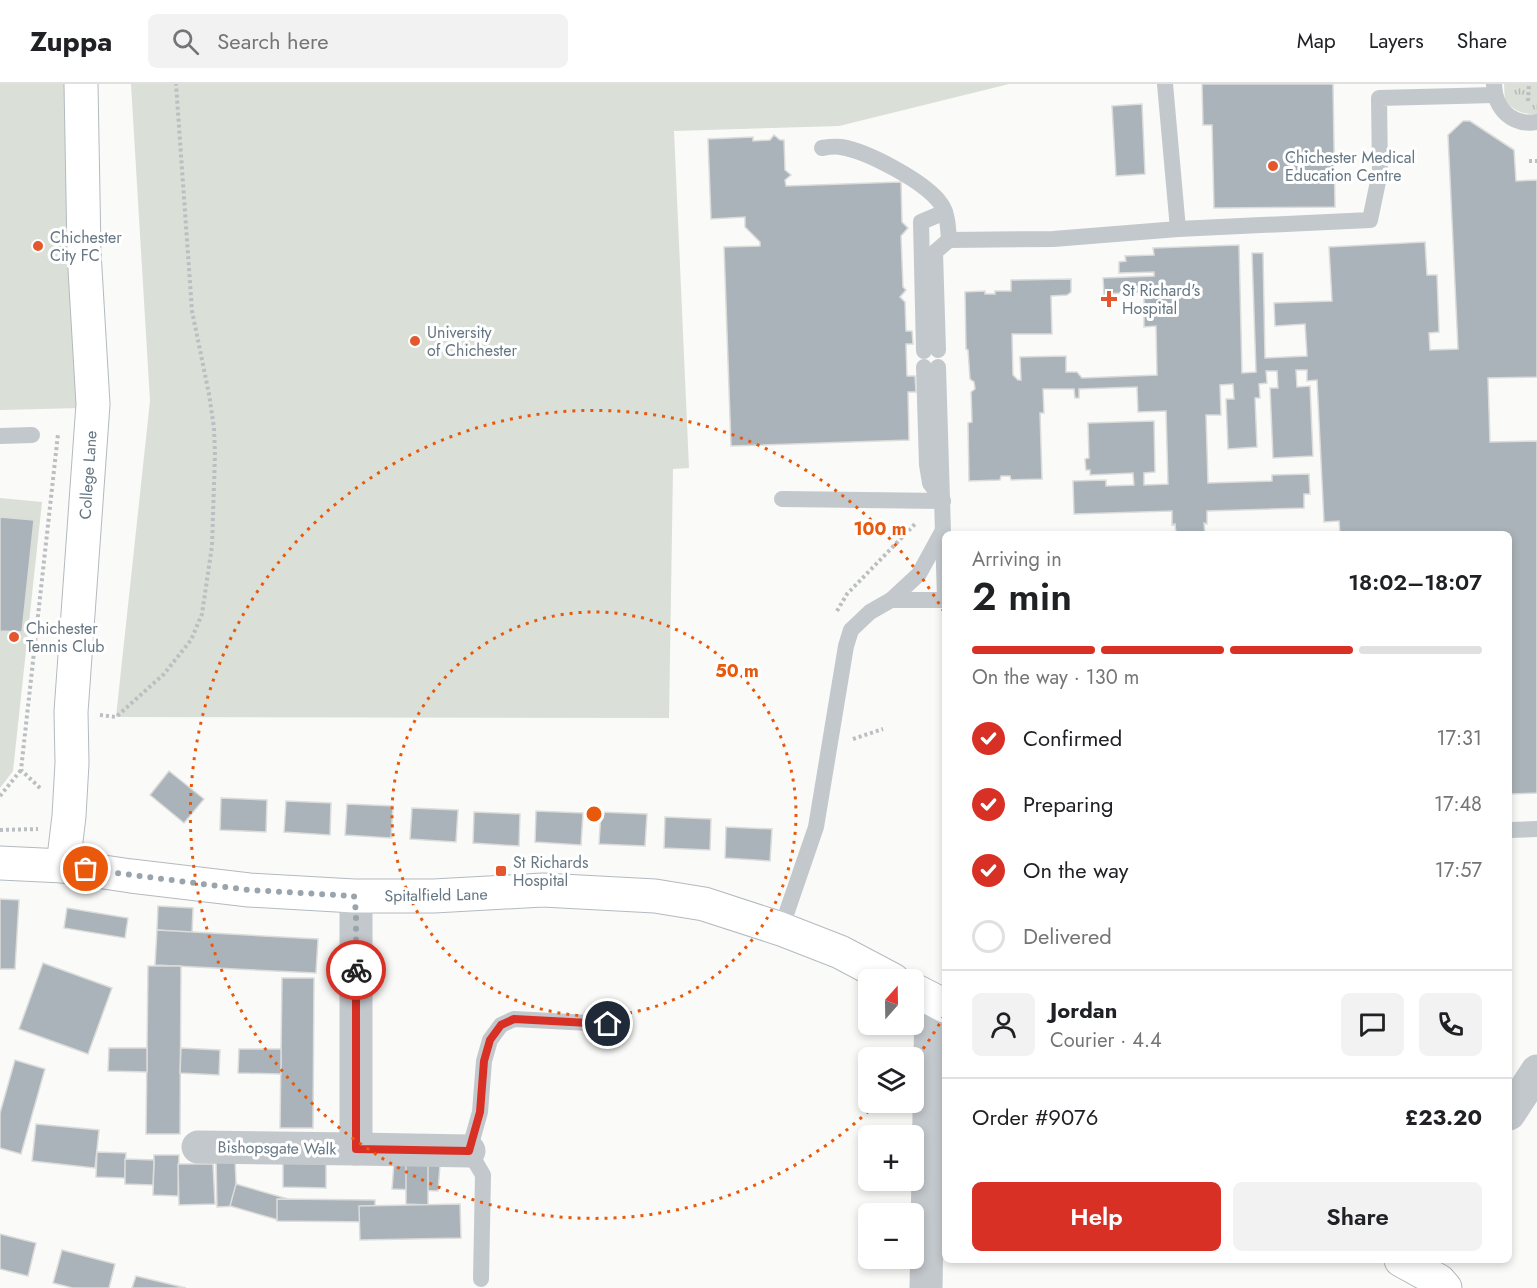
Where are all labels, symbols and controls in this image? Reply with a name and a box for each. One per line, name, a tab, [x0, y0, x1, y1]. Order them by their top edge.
search box	[148, 14, 568, 68]
text: Zuppa	[30, 21, 112, 62]
icon: search	[169, 25, 202, 58]
text: Search here	[217, 25, 329, 57]
text: Map	[1297, 26, 1336, 56]
text: Layers	[1369, 26, 1424, 56]
text: Share	[1457, 26, 1507, 56]
place label: Chichester Medical Education Centre	[1285, 146, 1415, 187]
marker: Chichester Medical Education Centre	[1266, 159, 1280, 173]
place label: Chichester City FC	[50, 226, 122, 267]
marker: Chichester City FC	[31, 239, 45, 253]
place label: St Richard's Hospital	[1122, 279, 1200, 320]
marker: St Richard's Hospital	[1100, 290, 1118, 308]
place label: University of Chichester	[427, 321, 517, 362]
marker: University of Chichester	[408, 334, 422, 348]
street label: College Lane	[73, 430, 103, 520]
text: 100 m	[853, 516, 907, 542]
text: Arriving in	[972, 545, 1062, 574]
text: 18:02–18:07	[1348, 566, 1482, 598]
text: 2 min	[972, 568, 1072, 625]
place label: Chichester Tennis Club	[26, 617, 104, 658]
marker: Chichester Tennis Club	[7, 630, 21, 644]
text: 50 m	[715, 658, 759, 684]
text: On the way · 130 m	[972, 663, 1139, 692]
icon: check	[972, 722, 1005, 755]
text: Confirmed	[1023, 722, 1122, 754]
text: 17:31	[1437, 724, 1482, 753]
icon: check	[972, 788, 1005, 821]
text: Preparing	[1023, 788, 1114, 820]
text: 17:48	[1434, 790, 1482, 819]
centre of rings	[584, 804, 604, 824]
pin	[60, 843, 111, 894]
place label: St Richards Hospital	[513, 851, 588, 892]
icon: bag	[69, 852, 102, 885]
icon: check	[972, 854, 1005, 887]
text: On the way	[1023, 854, 1128, 886]
text: 17:57	[1435, 856, 1482, 885]
marker: St Richards Hospital	[494, 864, 508, 878]
street label: Spitalfield Lane	[384, 883, 488, 907]
text: Delivered	[1023, 920, 1112, 952]
courier	[326, 940, 386, 1000]
icon: bike	[340, 954, 373, 987]
north arrow	[858, 969, 924, 1035]
map controls	[858, 969, 924, 1269]
button: person	[972, 993, 1035, 1056]
button: chat	[1341, 993, 1404, 1056]
button: phone	[1419, 993, 1482, 1056]
text: Jordan	[1050, 994, 1117, 1026]
pin	[582, 998, 633, 1049]
icon: home	[591, 1007, 624, 1040]
text: Courier · 4.4	[1050, 1026, 1162, 1055]
button: layers	[858, 1047, 924, 1113]
text: Order #9076	[972, 1101, 1098, 1133]
text: £23.20	[1405, 1101, 1482, 1133]
button: +	[858, 1125, 924, 1191]
street label: Bishopsgate Walk	[218, 1135, 337, 1161]
button: Help	[972, 1182, 1221, 1251]
button: Share	[1233, 1182, 1482, 1251]
button: −	[858, 1203, 924, 1269]

